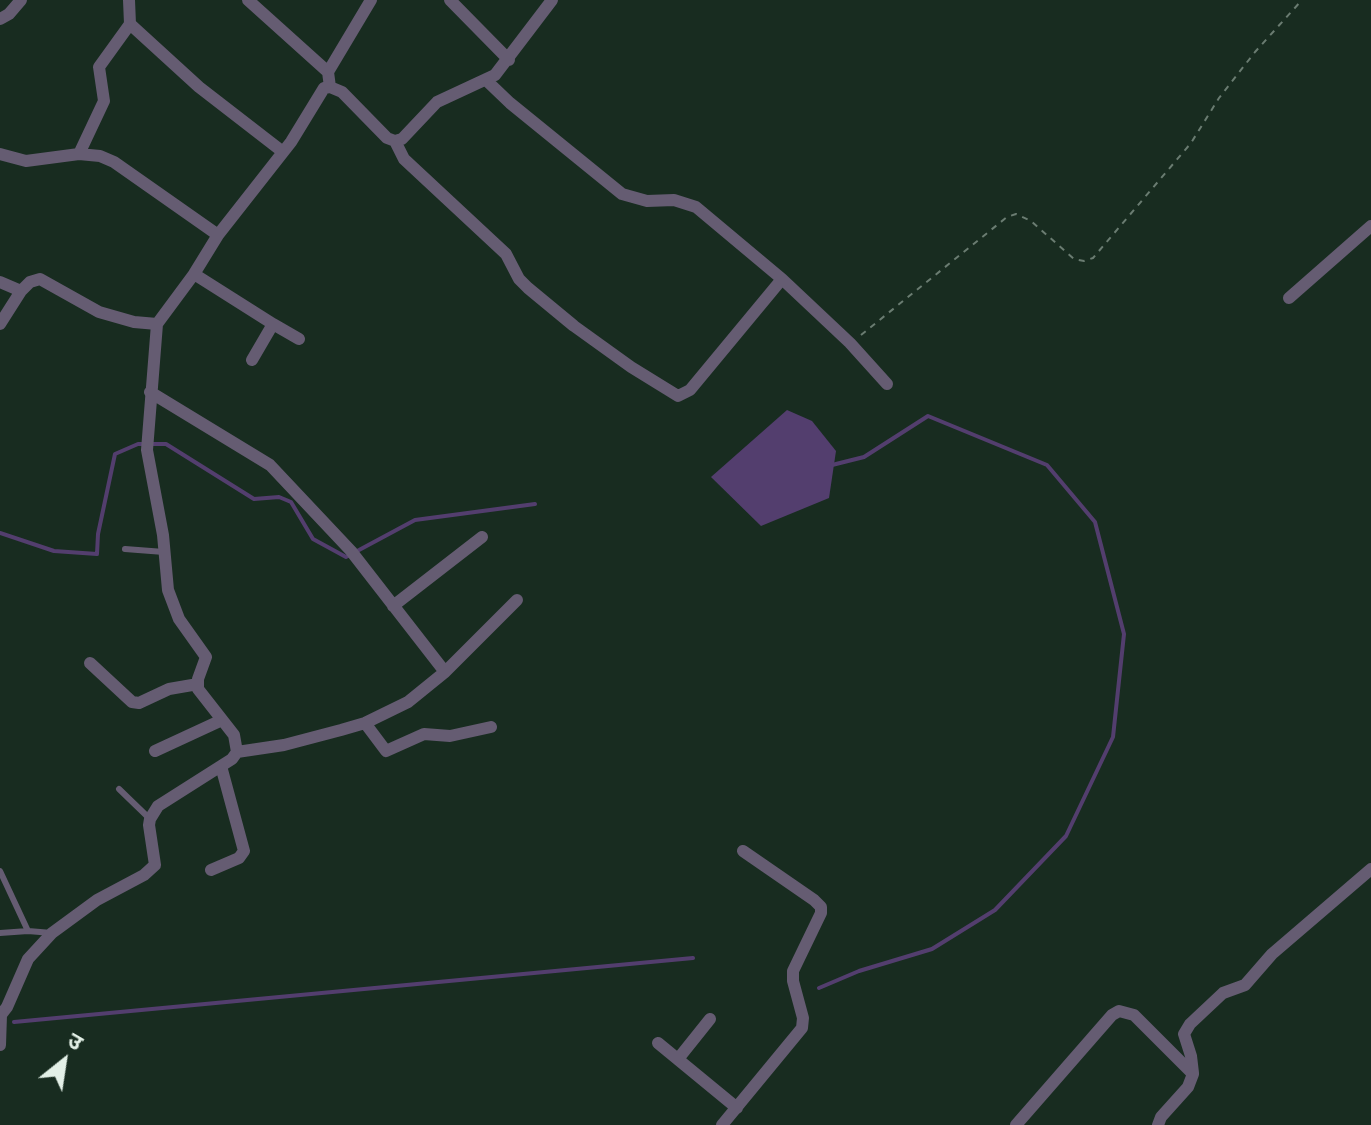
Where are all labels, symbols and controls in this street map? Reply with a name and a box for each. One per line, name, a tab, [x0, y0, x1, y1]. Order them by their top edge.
north arrow	[24, 1021, 104, 1101]
text: उ	[64, 1026, 88, 1055]

